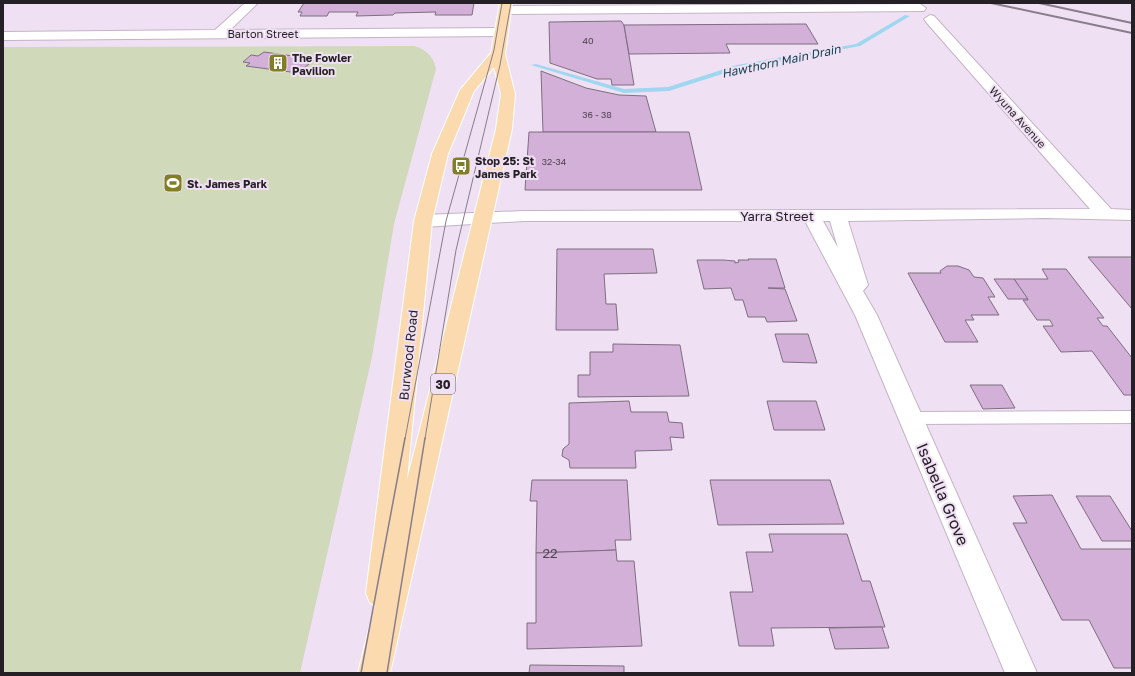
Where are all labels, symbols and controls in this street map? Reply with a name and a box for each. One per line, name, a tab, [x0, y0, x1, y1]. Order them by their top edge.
street label: Barton Street	[227, 27, 299, 40]
house number: 40	[582, 35, 594, 46]
water label: Hawthorn Main Drain	[720, 41, 842, 81]
place label: The Fowler Pavilion	[292, 51, 352, 77]
building icon: The Fowler Pavilion	[267, 52, 289, 74]
street label: Wyuna Avenue	[987, 84, 1049, 150]
house number: 36 - 38	[582, 109, 612, 120]
place label: Stop 25: St James Park	[475, 154, 538, 180]
bus stop icon: Stop 25: St James Park	[450, 155, 472, 177]
house number: 32-34	[542, 156, 567, 167]
sports icon: St. James Park	[162, 172, 184, 194]
place label: St. James Park	[187, 177, 268, 190]
street label: Yarra Street	[740, 208, 814, 224]
street label: Burwood Road	[395, 309, 421, 401]
road number: 30	[431, 374, 455, 394]
street label: Isabella Grove	[912, 440, 974, 548]
house number: 22	[542, 545, 558, 561]

